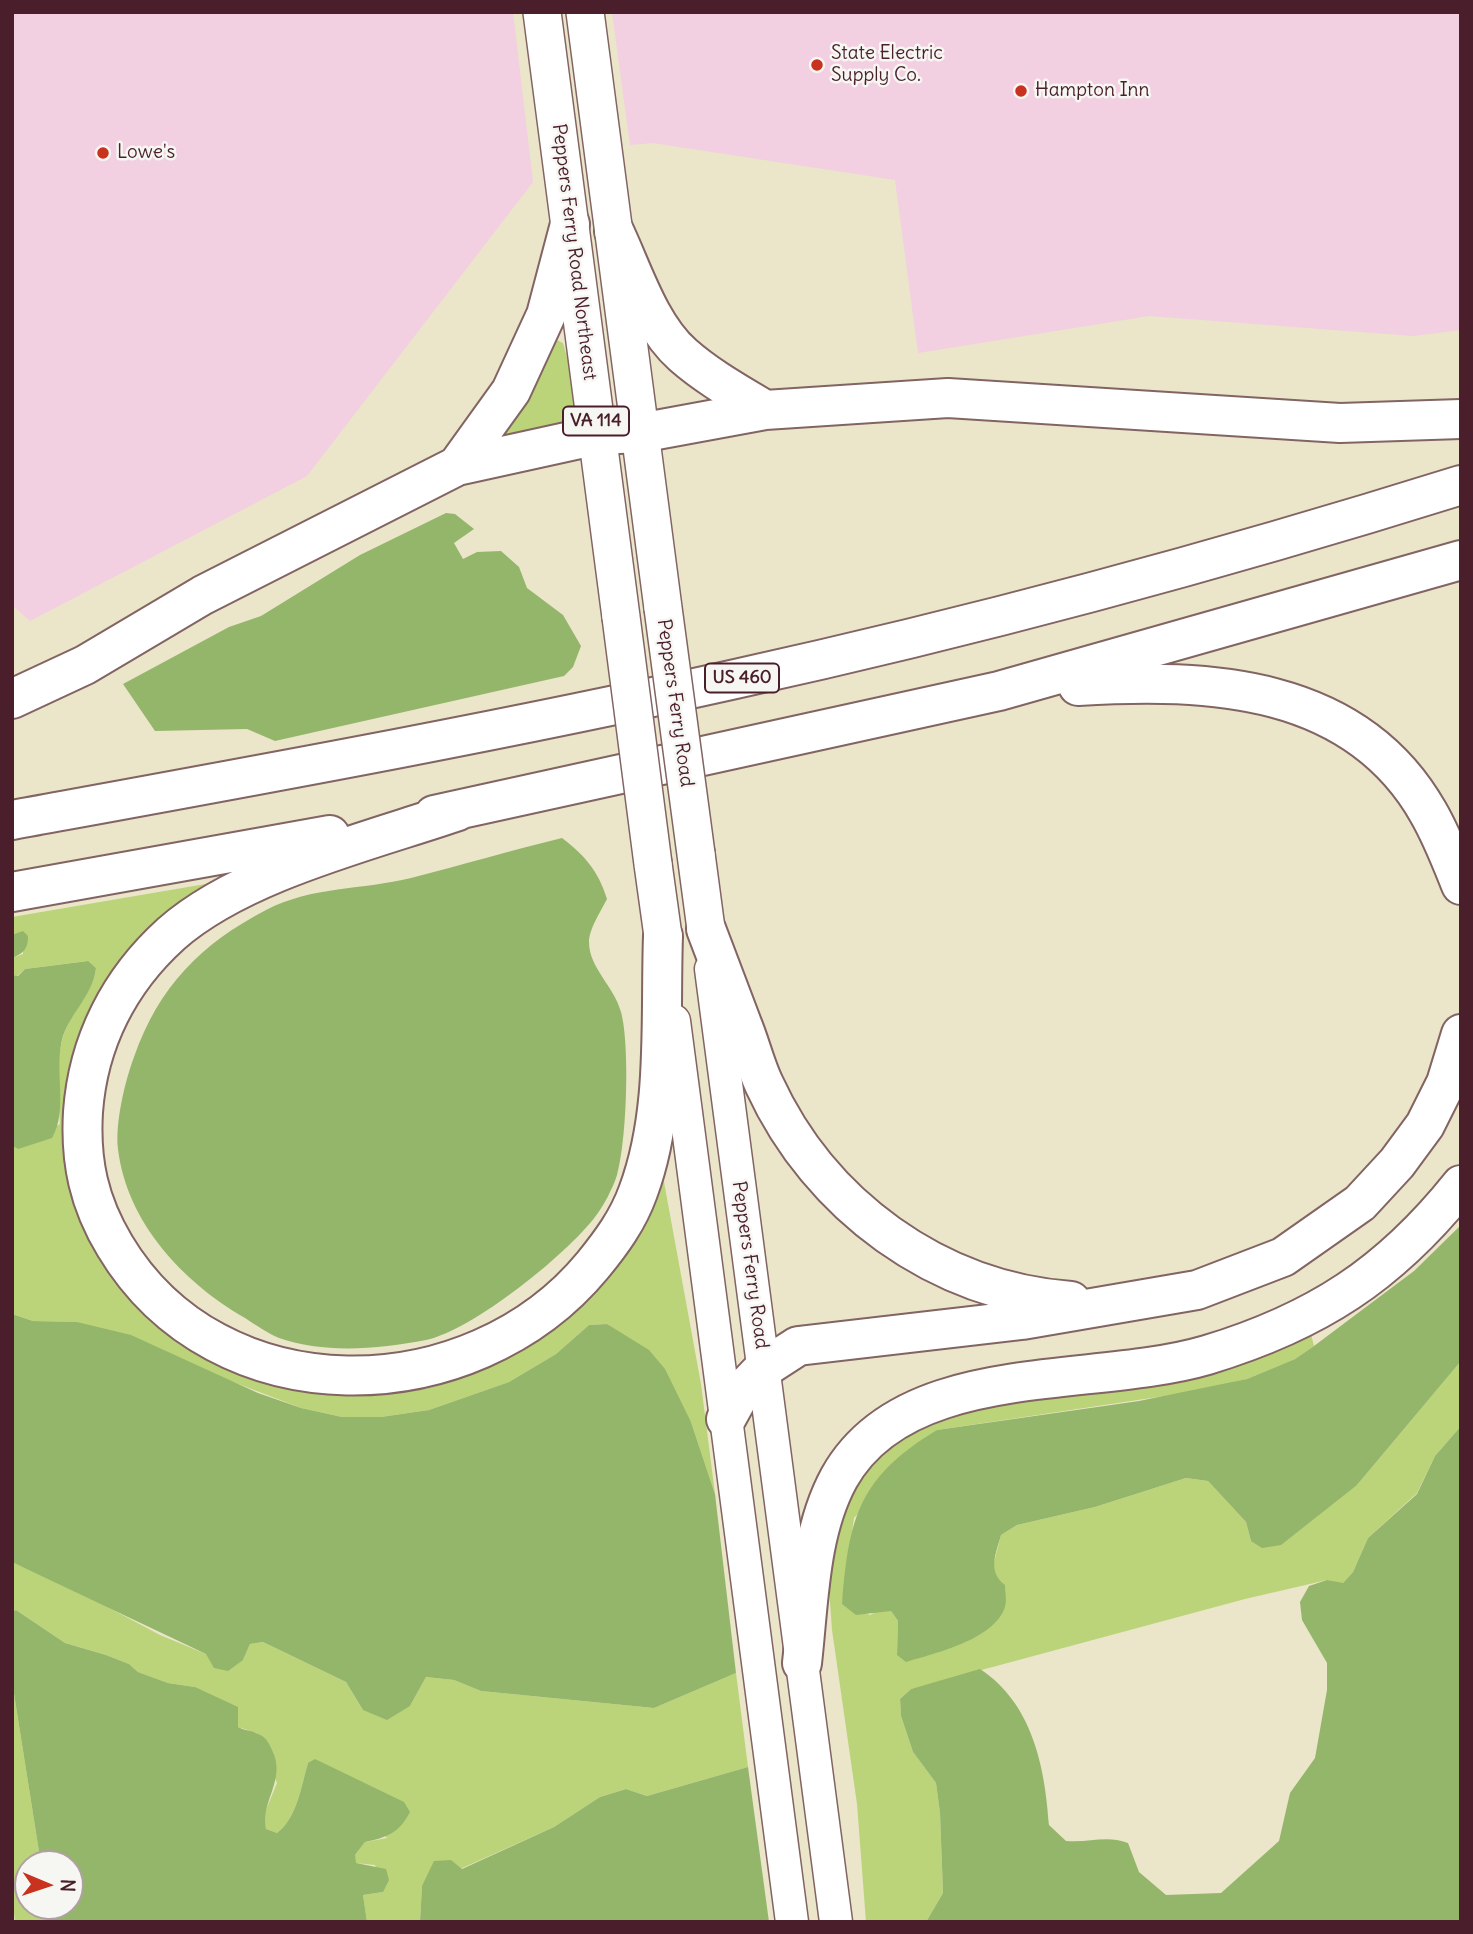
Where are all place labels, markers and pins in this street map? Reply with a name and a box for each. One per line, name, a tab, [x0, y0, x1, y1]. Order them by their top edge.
place label: State Electric Supply Co.	[831, 43, 943, 87]
marker: State Electric Supply Co.	[809, 57, 825, 73]
place label: Hampton Inn	[1035, 80, 1150, 102]
marker: Hampton Inn	[1013, 83, 1029, 99]
place label: Lowe's	[117, 142, 175, 164]
marker: Lowe's	[95, 145, 111, 161]

